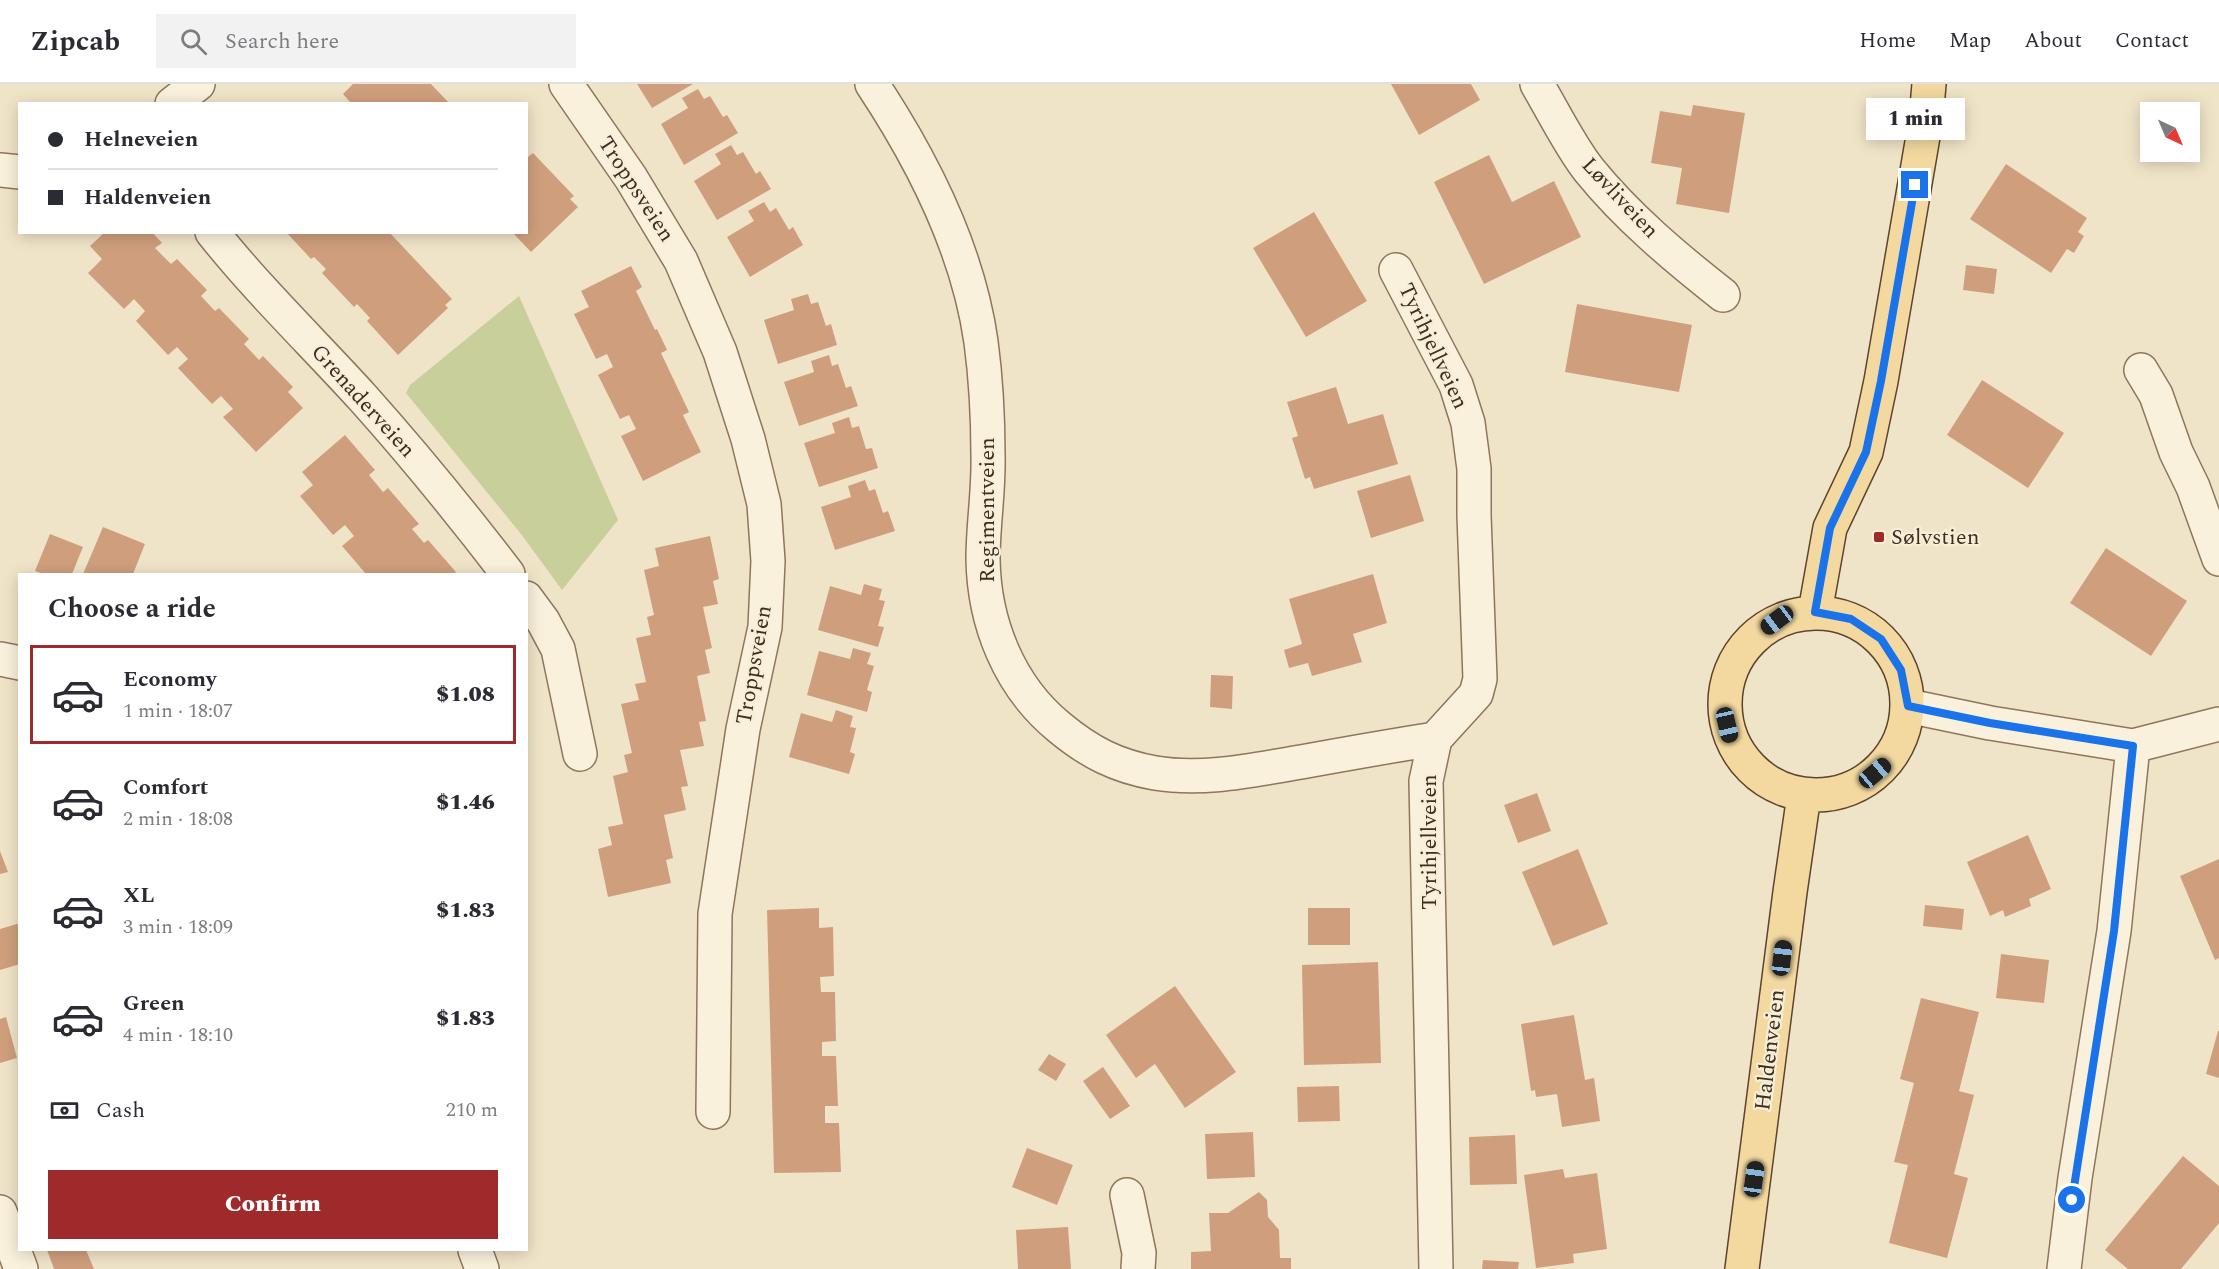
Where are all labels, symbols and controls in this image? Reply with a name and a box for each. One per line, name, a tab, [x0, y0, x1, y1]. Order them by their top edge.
search box	[156, 14, 576, 68]
text: Zipcab	[30, 20, 120, 63]
icon: search	[177, 25, 210, 58]
text: Search here	[225, 25, 339, 58]
text: Home	[1859, 25, 1916, 57]
text: Map	[1949, 25, 1991, 57]
text: About	[2024, 25, 2082, 57]
text: Contact	[2115, 25, 2189, 57]
callout: 1 min	[1866, 98, 1964, 140]
north arrow	[2140, 102, 2200, 162]
map controls	[2140, 102, 2200, 162]
text: 1 min	[1888, 104, 1943, 134]
text: Helneveien	[84, 123, 198, 156]
street label: Troppsveien	[589, 129, 683, 249]
street label: Løvliveien	[1573, 150, 1667, 246]
route end	[1901, 171, 1928, 198]
text: Haldenveien	[84, 181, 211, 214]
street label: Tyrihjellveien	[1389, 278, 1477, 414]
street label: Grenaderveien	[303, 337, 423, 465]
street label: Regimentveien	[971, 437, 1004, 583]
place label: Sølvstien	[1891, 521, 1979, 554]
marker: Sølvstien	[1872, 530, 1886, 544]
text: Choose a ride	[48, 588, 216, 630]
car	[1757, 602, 1797, 638]
street label: Troppsveien	[727, 603, 781, 727]
text: Economy	[123, 663, 216, 696]
icon: car	[51, 668, 105, 722]
text: $1.08	[436, 678, 495, 711]
text: 1 min · 18:07	[123, 696, 233, 726]
car	[1714, 705, 1740, 745]
car	[1855, 755, 1895, 791]
text: Comfort	[123, 771, 208, 804]
street label: Tyrihjellveien	[1413, 774, 1446, 910]
icon: car	[51, 776, 105, 830]
text: $1.46	[436, 786, 495, 819]
text: 2 min · 18:08	[123, 804, 233, 834]
text: XL	[123, 879, 154, 912]
icon: car	[51, 884, 105, 938]
text: $1.83	[436, 894, 495, 927]
text: 3 min · 18:09	[123, 912, 233, 942]
car	[1771, 939, 1793, 977]
text: Green	[123, 987, 185, 1020]
street label: Haldenveien	[1746, 987, 1794, 1113]
icon: car	[51, 992, 105, 1046]
text: $1.83	[436, 1002, 495, 1035]
text: 4 min · 18:10	[123, 1020, 233, 1050]
icon: cash	[48, 1094, 81, 1127]
text: Cash	[96, 1094, 145, 1127]
text: 210 m	[446, 1095, 498, 1125]
car	[1743, 1160, 1765, 1198]
button: Confirm	[48, 1170, 498, 1239]
route start	[2058, 1186, 2085, 1213]

